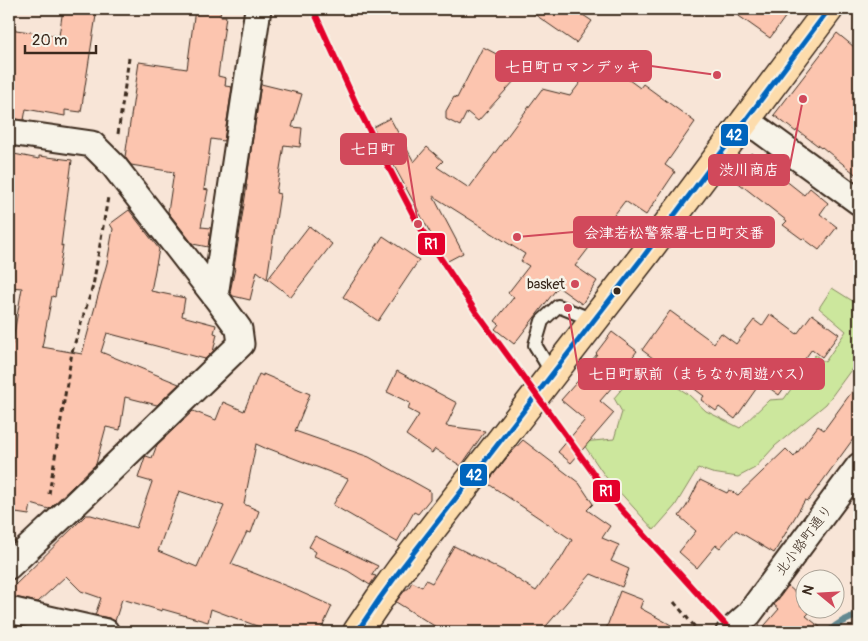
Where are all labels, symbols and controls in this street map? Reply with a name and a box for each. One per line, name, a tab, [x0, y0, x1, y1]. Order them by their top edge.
scale bar	[25, 22, 96, 54]
text: 20 m	[32, 31, 67, 50]
callout: 七日町ロマンデッキ	[496, 51, 651, 81]
text: 七日町ロマンデッキ	[505, 58, 641, 77]
line badge: 42	[720, 123, 749, 147]
text: 42	[726, 127, 742, 144]
callout: 七日町	[341, 134, 406, 164]
text: 七日町	[350, 140, 396, 159]
callout: 渋川商店	[709, 155, 789, 185]
text: 渋川商店	[719, 161, 779, 180]
callout: 会津若松警察署七日町交番	[574, 217, 774, 247]
text: 会津若松警察署七日町交番	[584, 224, 764, 243]
line badge: R1	[417, 232, 446, 256]
text: R1	[424, 236, 438, 253]
place label: basket	[527, 276, 565, 293]
marker: basket	[569, 278, 581, 290]
unlabelled marker	[612, 286, 622, 296]
callout: 七日町駅前（まちなか周遊バス）	[579, 359, 824, 389]
text: 七日町駅前（まちなか周遊バス）	[588, 365, 814, 384]
line badge: 42	[459, 463, 488, 487]
text: 42	[466, 467, 482, 484]
line badge: R1	[592, 479, 621, 503]
text: R1	[599, 483, 613, 500]
street label: 北小路町通り	[772, 501, 836, 579]
north arrow	[796, 568, 846, 618]
text: N	[799, 583, 818, 597]

